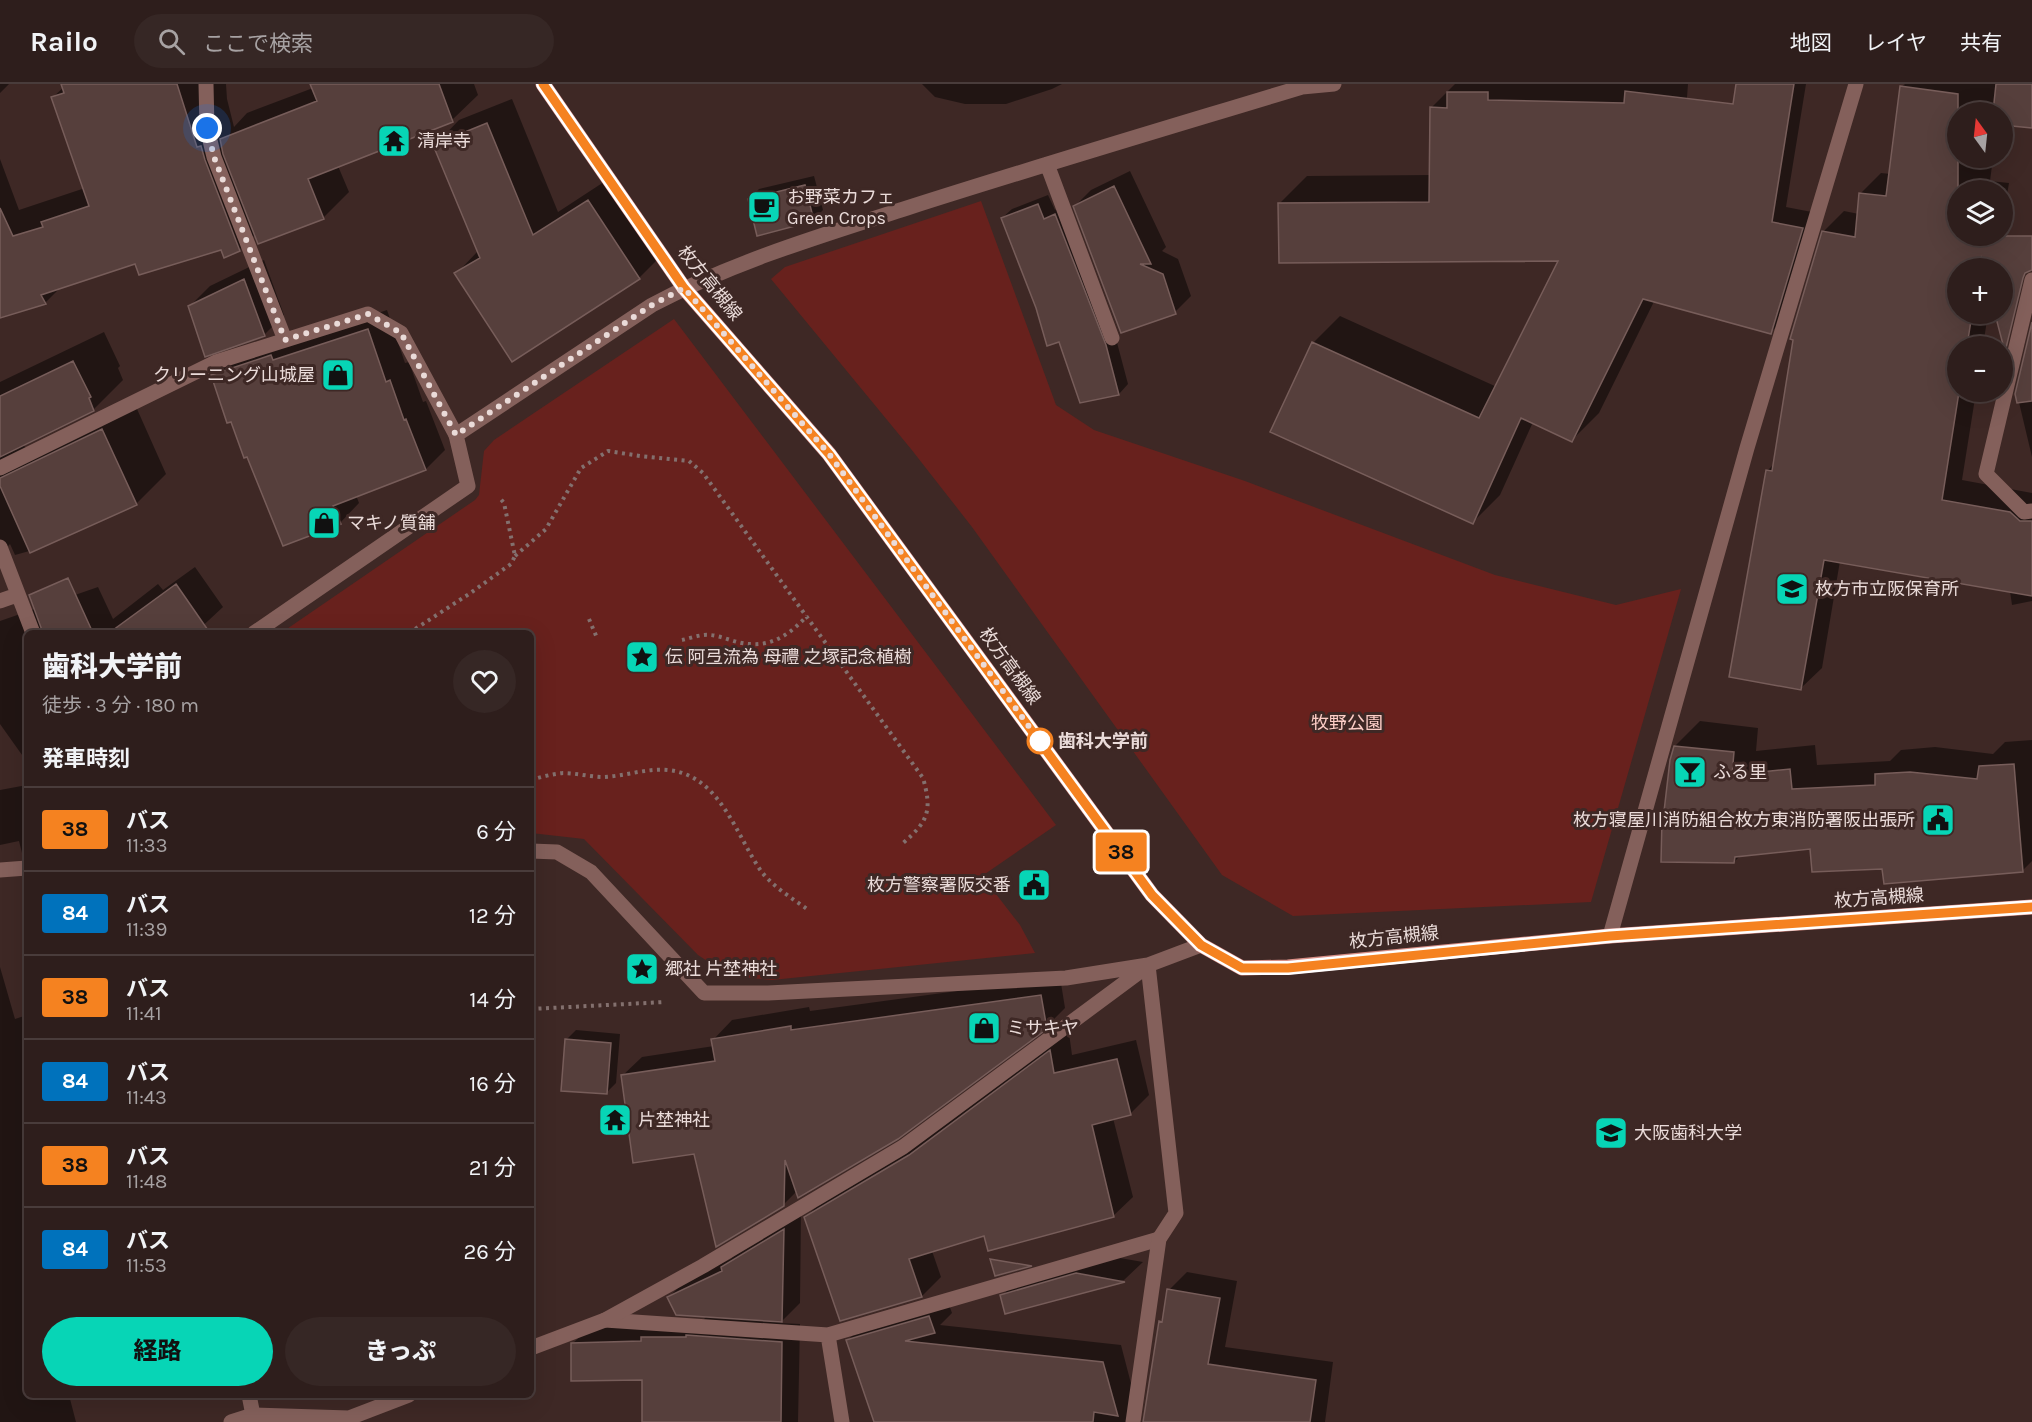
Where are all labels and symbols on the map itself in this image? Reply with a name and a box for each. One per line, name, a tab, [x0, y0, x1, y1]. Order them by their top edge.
north arrow	[1947, 102, 2013, 168]
your location	[192, 113, 222, 143]
temple icon: 清岸寺	[376, 123, 412, 159]
place label: 清岸寺	[417, 130, 471, 152]
place label: お野菜カフェ Green Crops	[787, 186, 895, 229]
cafe icon: お野菜カフェ Green Crops	[746, 189, 782, 225]
street label: 枚方高槻線	[673, 241, 747, 325]
shop icon: クリーニング山城屋	[320, 357, 356, 393]
place label: クリーニング山城屋	[153, 364, 315, 386]
shop icon: マキノ質舗	[306, 505, 342, 541]
place label: マキノ質舗	[347, 512, 436, 534]
school or university icon: 枚方市立阪保育所	[1774, 571, 1810, 607]
place label: 枚方市立阪保育所	[1815, 578, 1959, 600]
street label: 枚方高槻線	[975, 623, 1045, 709]
place icon: 伝 阿弖流為 母禮 之塚記念植樹	[624, 639, 660, 675]
place label: 伝 阿弖流為 母禮 之塚記念植樹	[665, 646, 912, 668]
park label: 牧野公園	[1311, 712, 1383, 734]
marker: 歯科大学前	[1027, 728, 1053, 754]
place label: 歯科大学前	[1058, 730, 1148, 752]
bar icon: ふる里	[1672, 754, 1708, 790]
place label: ふる里	[1713, 761, 1767, 783]
public building icon: 枚方寝屋川消防組合枚方東消防署阪出張所	[1920, 802, 1956, 838]
place label: 枚方寝屋川消防組合枚方東消防署阪出張所	[1573, 809, 1915, 831]
line badge: 38	[1094, 832, 1148, 872]
public building icon: 枚方警察署阪交番	[1016, 867, 1052, 903]
place label: 枚方警察署阪交番	[867, 874, 1011, 896]
street label: 枚方高槻線	[1833, 884, 1925, 912]
street label: 枚方高槻線	[1348, 921, 1440, 953]
place icon: 郷社 片埜神社	[624, 951, 660, 987]
place label: 郷社 片埜神社	[665, 958, 777, 980]
shop icon: ミサキヤ	[966, 1010, 1002, 1046]
place label: ミサキヤ	[1007, 1017, 1079, 1039]
temple icon: 片埜神社	[597, 1102, 633, 1138]
place label: 片埜神社	[638, 1109, 710, 1131]
school or university icon: 大阪歯科大学	[1593, 1115, 1629, 1151]
place label: 大阪歯科大学	[1634, 1122, 1742, 1144]

